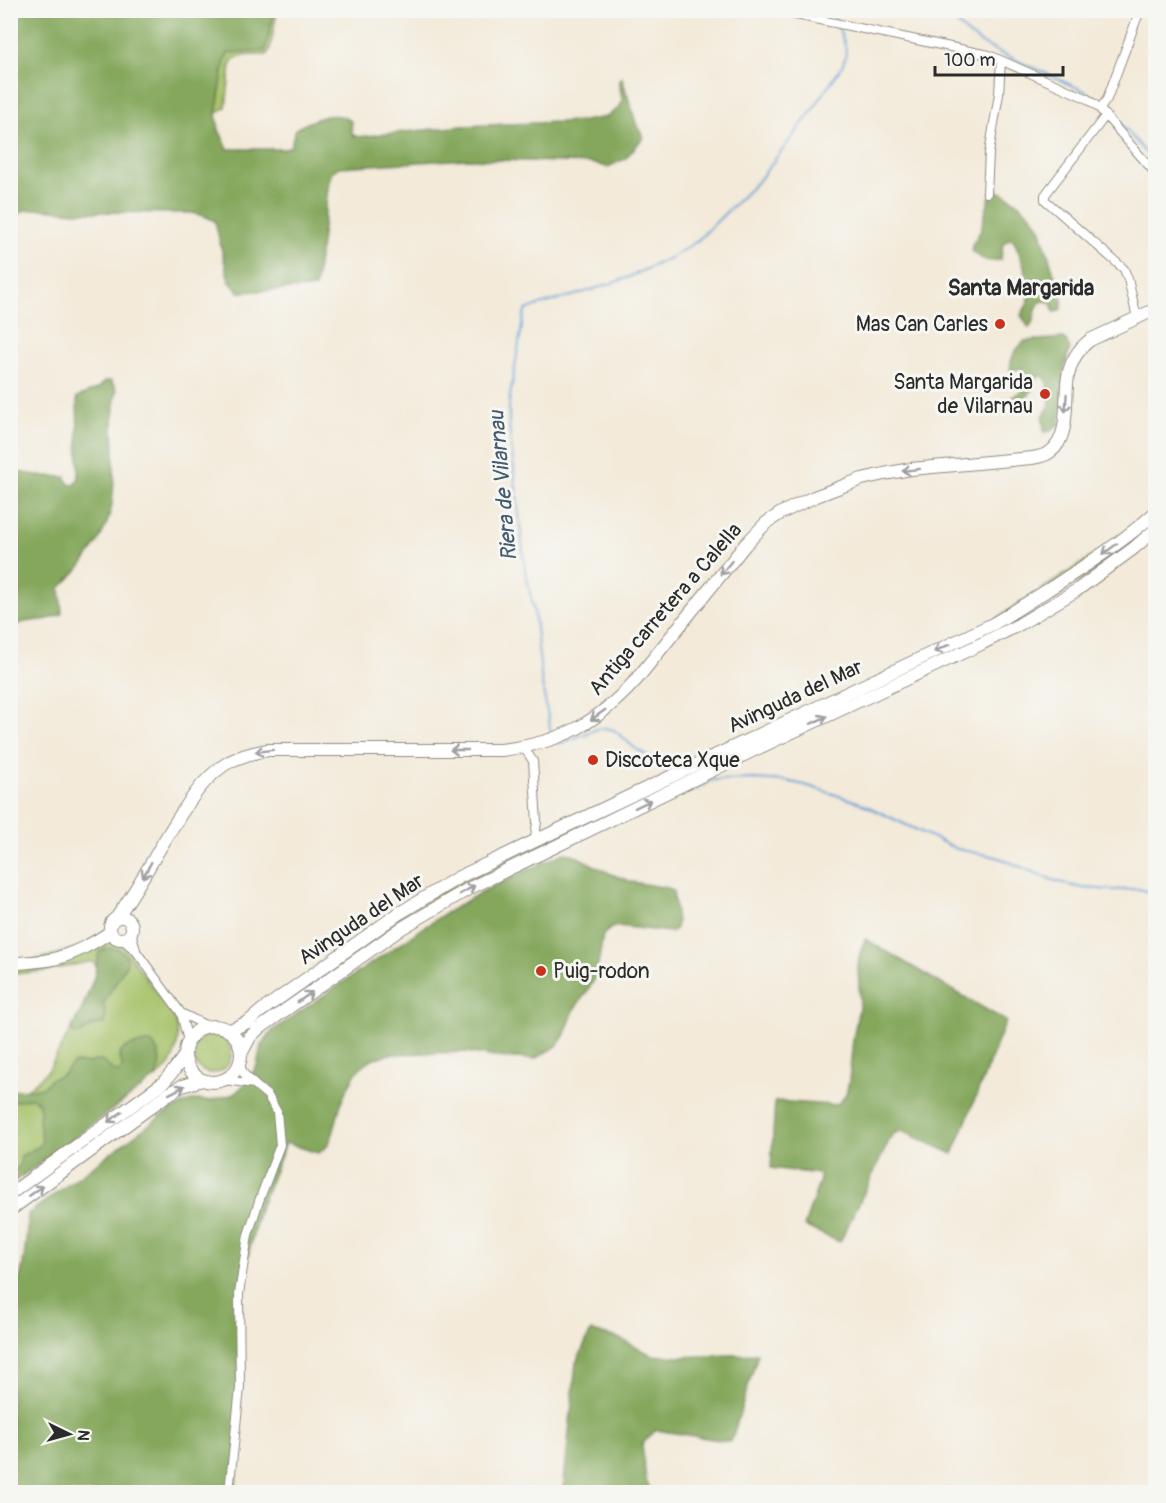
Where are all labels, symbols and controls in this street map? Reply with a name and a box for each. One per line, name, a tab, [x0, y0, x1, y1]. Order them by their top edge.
scale bar	[935, 39, 1062, 77]
text: 100 m	[944, 49, 996, 72]
district label: Santa Margarida	[948, 274, 1094, 302]
place label: Mas Can Carles	[856, 311, 989, 338]
marker: Mas Can Carles	[993, 317, 1007, 331]
place label: Santa Margarida de Vilarnau	[893, 369, 1033, 420]
marker: Santa Margarida de Vilarnau	[1038, 387, 1052, 401]
one-way arrow	[1061, 392, 1072, 412]
water label: Riera de Vilarnau	[482, 408, 524, 562]
one-way arrow	[901, 464, 921, 475]
street label: Antiga carretera a Calella	[583, 517, 748, 701]
one-way arrow	[1102, 542, 1118, 555]
one-way arrow	[719, 560, 732, 576]
one-way arrow	[934, 642, 952, 654]
street label: Avinguda del Mar	[723, 653, 867, 739]
one-way arrow	[591, 709, 607, 721]
one-way arrow	[809, 714, 827, 726]
one-way arrow	[449, 744, 469, 756]
one-way arrow	[255, 746, 274, 757]
place label: Discoteca Xque	[605, 747, 740, 774]
marker: Discoteca Xque	[586, 753, 600, 767]
one-way arrow	[633, 798, 651, 810]
one-way arrow	[141, 860, 152, 878]
street label: Avinguda del Mar	[293, 867, 430, 971]
one-way arrow	[458, 884, 476, 895]
place label: Puig-rodon	[553, 958, 650, 985]
marker: Puig-rodon	[534, 964, 548, 978]
one-way arrow	[296, 991, 312, 1003]
one-way arrow	[168, 1084, 186, 1095]
one-way arrow	[108, 1111, 124, 1123]
one-way arrow	[27, 1185, 43, 1197]
north arrow	[39, 1404, 99, 1464]
text: N	[72, 1429, 93, 1442]

